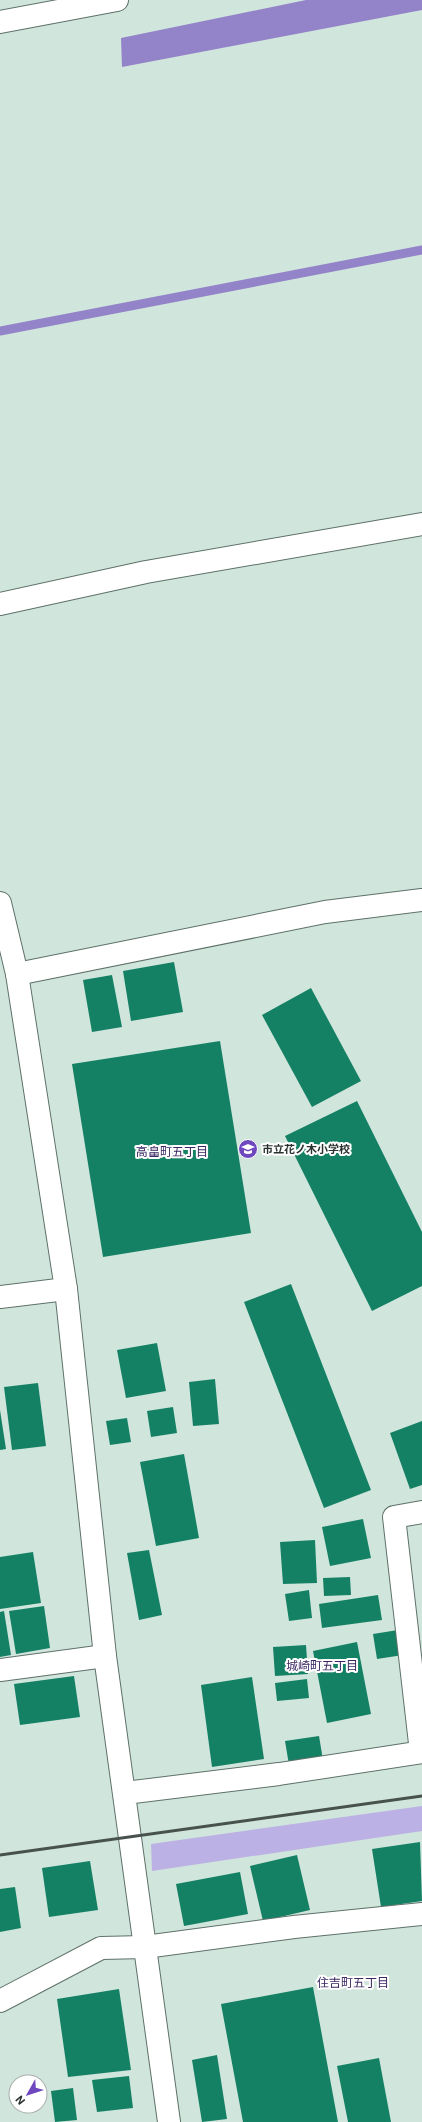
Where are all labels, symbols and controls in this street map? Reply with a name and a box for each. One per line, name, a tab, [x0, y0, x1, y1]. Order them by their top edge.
school or university icon: 市立花ノ木小学校	[237, 1138, 259, 1160]
place label: 市立花ノ木小学校	[262, 1143, 350, 1156]
district label: 高畠町五丁目	[136, 1145, 208, 1159]
district label: 城崎町五丁目	[286, 1659, 358, 1673]
district label: 住吉町五丁目	[317, 1976, 389, 1990]
north arrow	[8, 2074, 48, 2114]
text: N	[13, 2093, 28, 2107]

